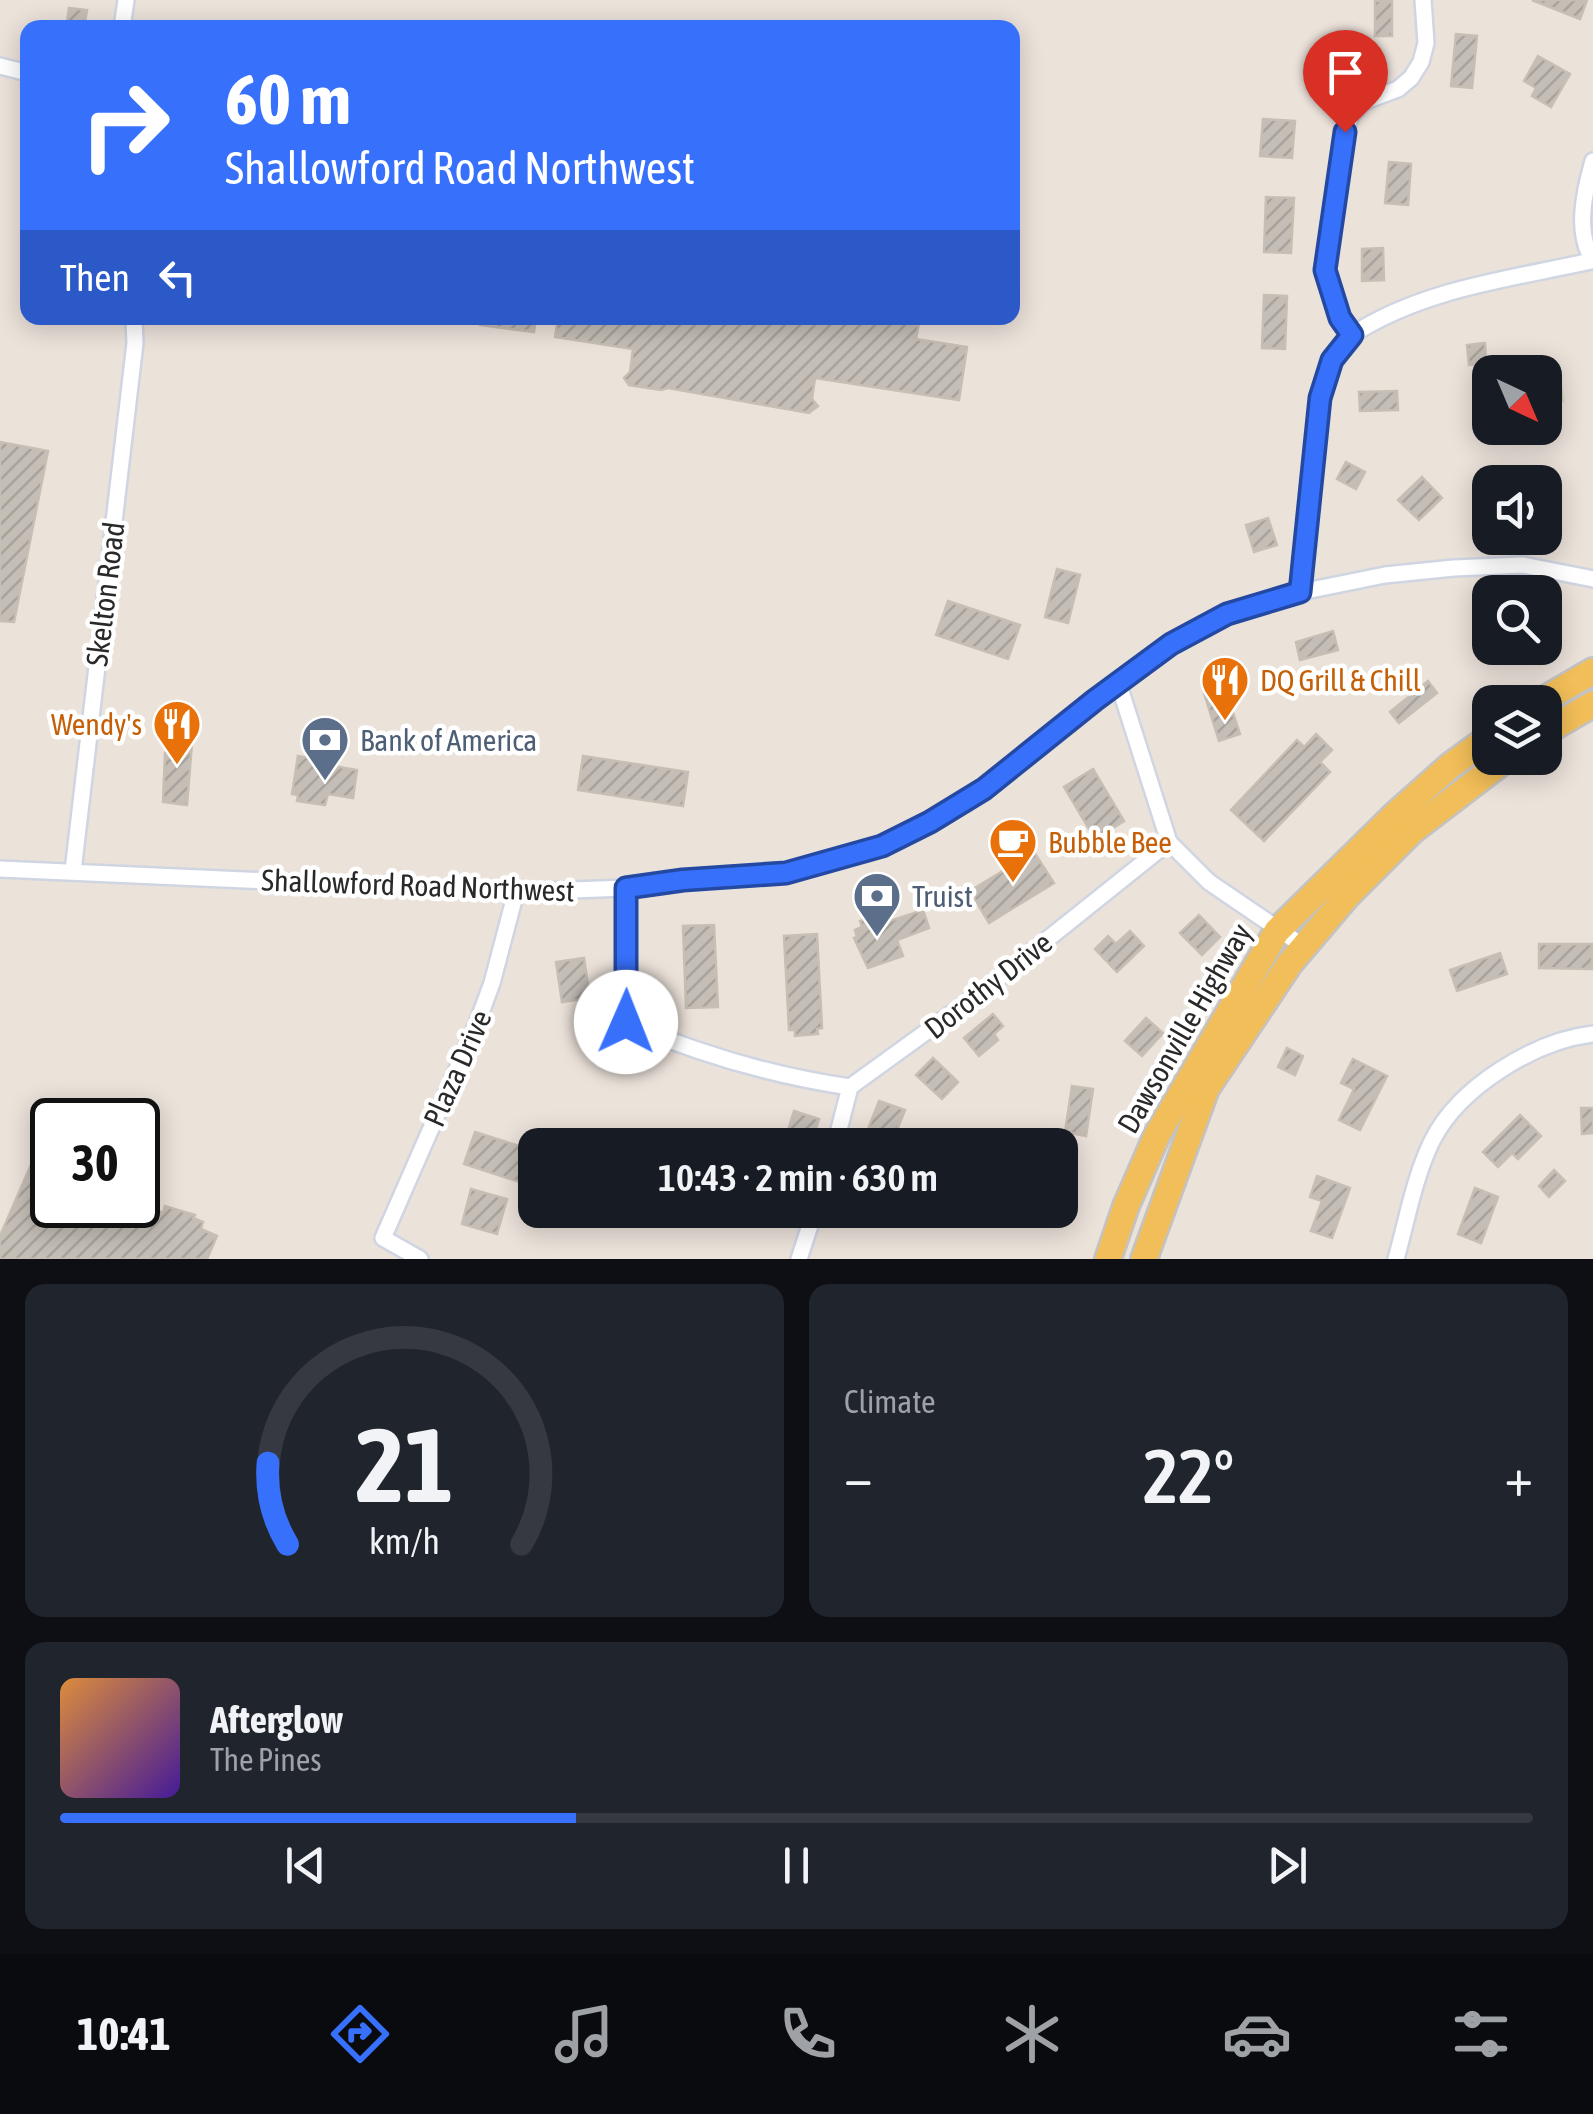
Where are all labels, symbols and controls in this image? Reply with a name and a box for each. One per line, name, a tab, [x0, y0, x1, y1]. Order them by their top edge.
pin	[1303, 30, 1388, 133]
icon: arrive	[1318, 45, 1373, 100]
text: 60 m	[225, 59, 351, 139]
icon: right	[60, 60, 190, 190]
text: Shallowford Road Northwest	[225, 142, 695, 194]
icon: left	[150, 250, 205, 305]
text: Then	[60, 256, 130, 299]
north arrow	[1472, 355, 1562, 445]
map controls	[1472, 355, 1562, 775]
button: sound	[1472, 465, 1562, 555]
street label: Skelton Road	[79, 520, 131, 668]
button: search	[1472, 575, 1562, 665]
restaurant icon: DQ Grill & Chill	[1199, 654, 1251, 722]
place label: DQ Grill & Chill	[1260, 663, 1421, 697]
button: layers	[1472, 685, 1562, 775]
restaurant icon: Wendy's	[151, 698, 203, 766]
place label: Wendy's	[51, 707, 142, 741]
bank icon: Bank of America	[299, 714, 351, 782]
place label: Bank of America	[360, 723, 537, 757]
cafe icon: Bubble Bee	[987, 816, 1039, 884]
place label: Bubble Bee	[1048, 825, 1172, 859]
street label: Shallowford Road Northwest	[261, 863, 575, 907]
bank icon: Truist	[851, 870, 903, 938]
place label: Truist	[912, 879, 973, 913]
street label: Dawsonville Highway	[1110, 917, 1258, 1139]
street label: Dorothy Drive	[918, 925, 1058, 1045]
position arrow	[574, 970, 678, 1074]
street label: Plaza Drive	[416, 1005, 498, 1131]
speed limit sign: 30	[30, 1098, 160, 1228]
text: 10:43 · 2 min · 630 m	[658, 1156, 938, 1199]
text: Climate	[844, 1383, 936, 1420]
text: 21	[356, 1405, 453, 1524]
text: 22°	[1143, 1433, 1234, 1519]
text: −	[844, 1445, 873, 1508]
text: +	[1504, 1445, 1533, 1508]
text: km/h	[369, 1521, 440, 1562]
text: Afterglow	[210, 1698, 343, 1741]
text: The Pines	[210, 1741, 322, 1778]
icon: previous	[278, 1838, 333, 1893]
icon: pause	[769, 1838, 824, 1893]
icon: next	[1260, 1838, 1315, 1893]
icon: directions	[325, 1999, 395, 2069]
icon: music	[549, 1999, 619, 2069]
icon: phone	[773, 1999, 843, 2069]
icon: climate	[997, 1999, 1067, 2069]
icon: car	[1222, 1999, 1292, 2069]
icon: filters	[1446, 1999, 1516, 2069]
text: 10:41	[77, 2008, 171, 2060]

